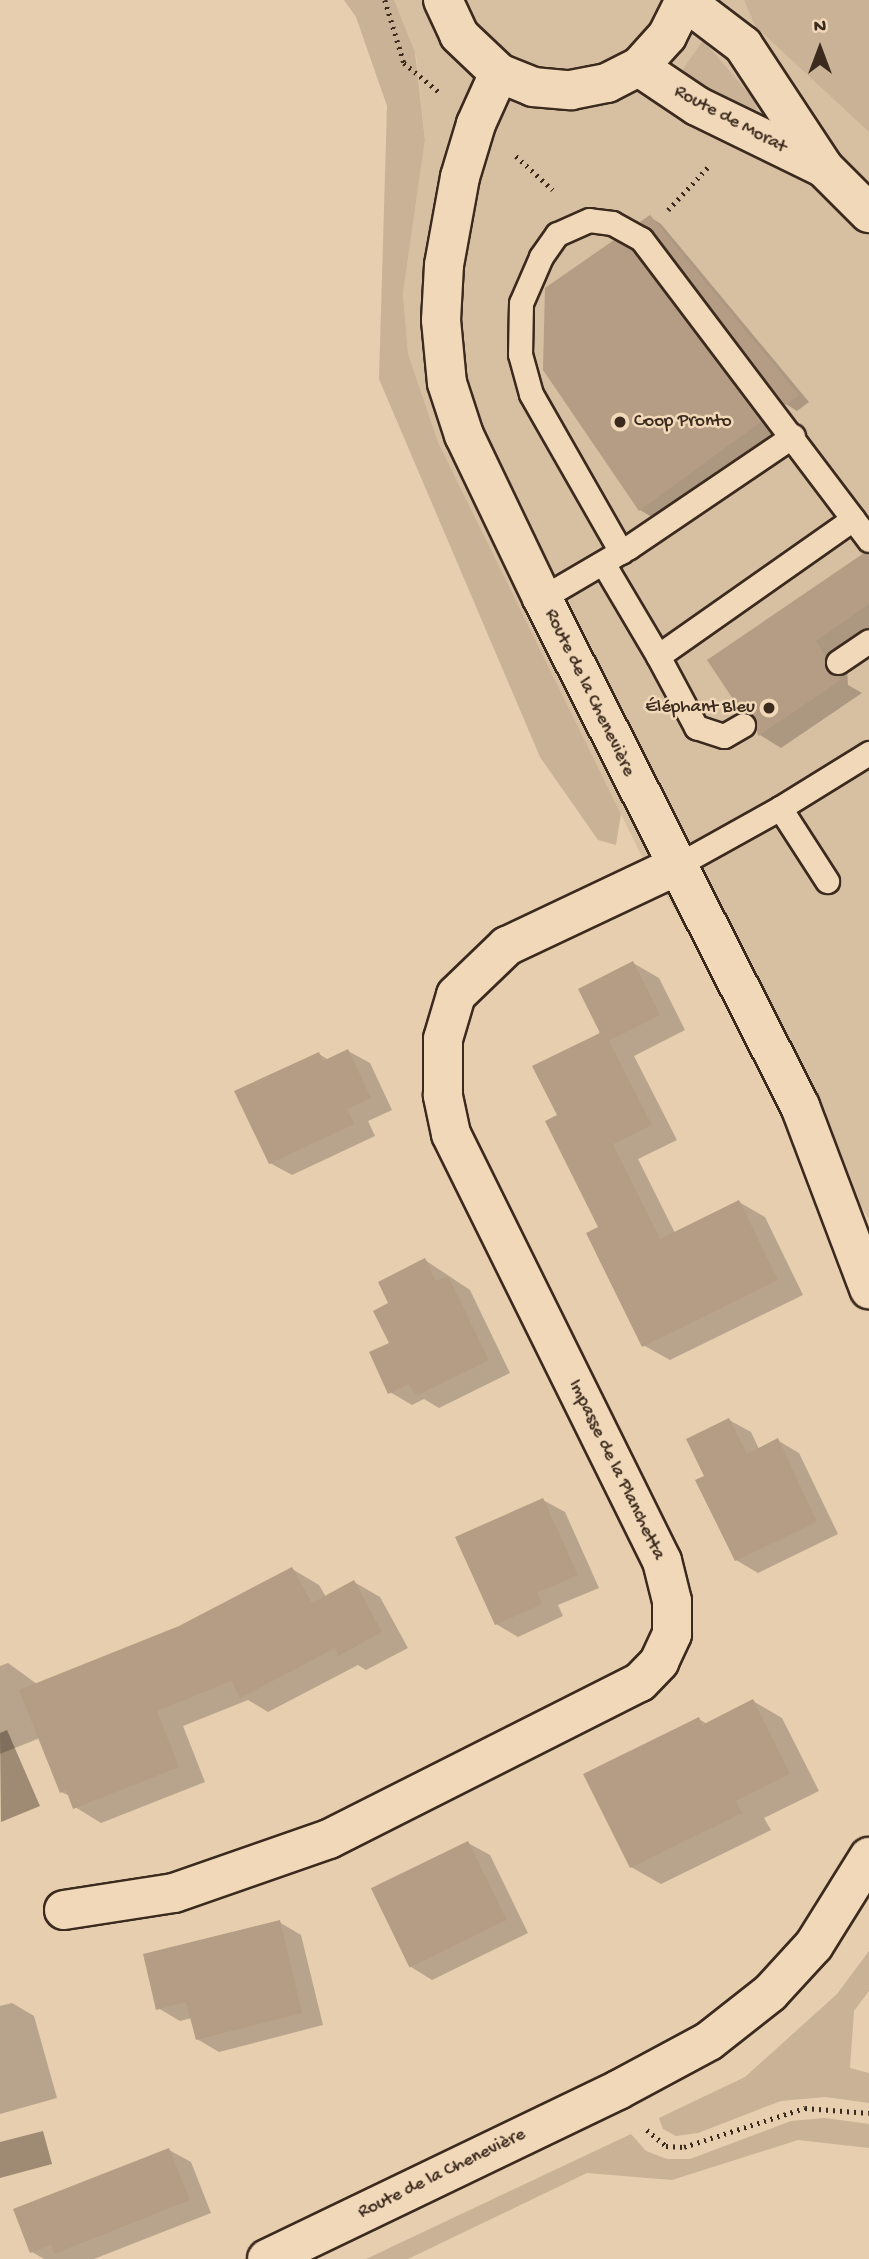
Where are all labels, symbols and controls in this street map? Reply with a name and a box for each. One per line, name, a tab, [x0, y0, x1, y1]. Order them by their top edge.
north arrow	[785, 14, 855, 84]
text: N	[814, 16, 826, 39]
street label: Route de Morat	[670, 81, 790, 159]
place label: Coop Pronto	[634, 411, 732, 433]
marker: Coop Pronto	[612, 414, 628, 430]
street label: Route de la Chenevière	[539, 606, 639, 780]
place label: Éléphant Bleu	[645, 697, 755, 719]
marker: Éléphant Bleu	[761, 700, 777, 716]
street label: Impasse de la Planchetta	[562, 1376, 670, 1564]
street label: Route de la Chenevière	[355, 2124, 529, 2224]

